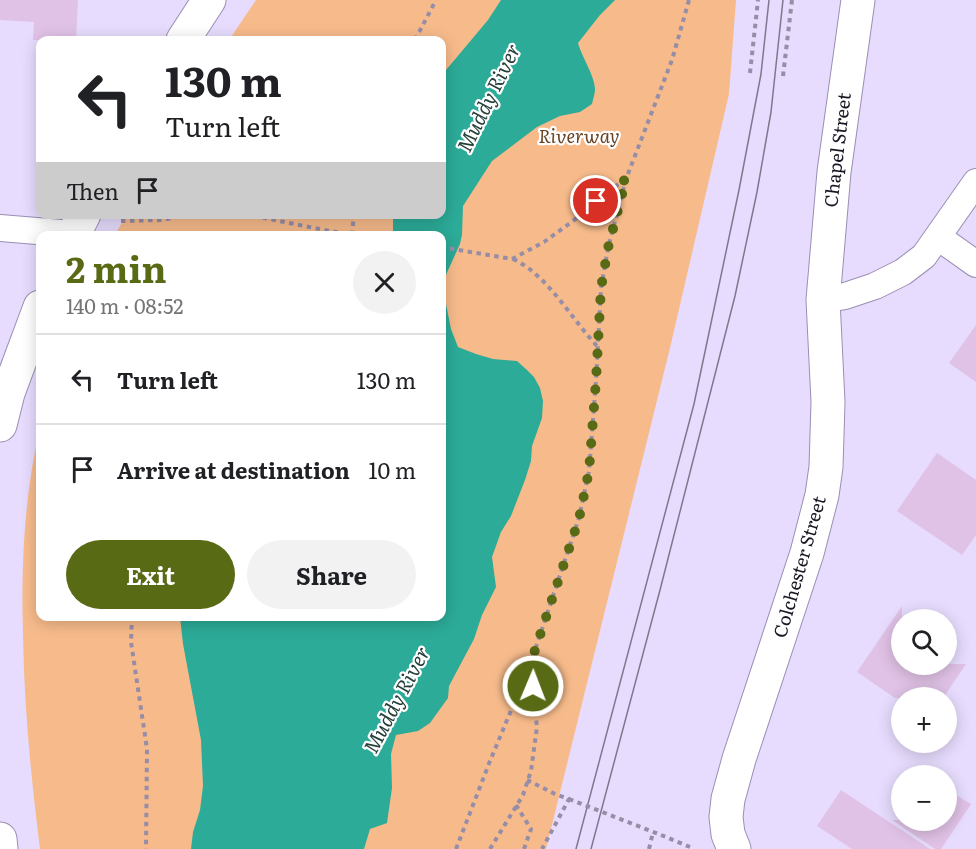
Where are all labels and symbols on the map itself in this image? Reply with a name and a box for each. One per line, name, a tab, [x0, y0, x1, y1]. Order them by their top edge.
water label: Muddy River	[448, 38, 526, 156]
street label: Chapel Street	[816, 90, 857, 209]
park label: Riverway	[539, 122, 619, 149]
pin	[570, 175, 621, 226]
street label: Colchester Street	[765, 492, 832, 641]
water label: Muddy River	[354, 640, 436, 758]
position arrow	[501, 654, 565, 718]

